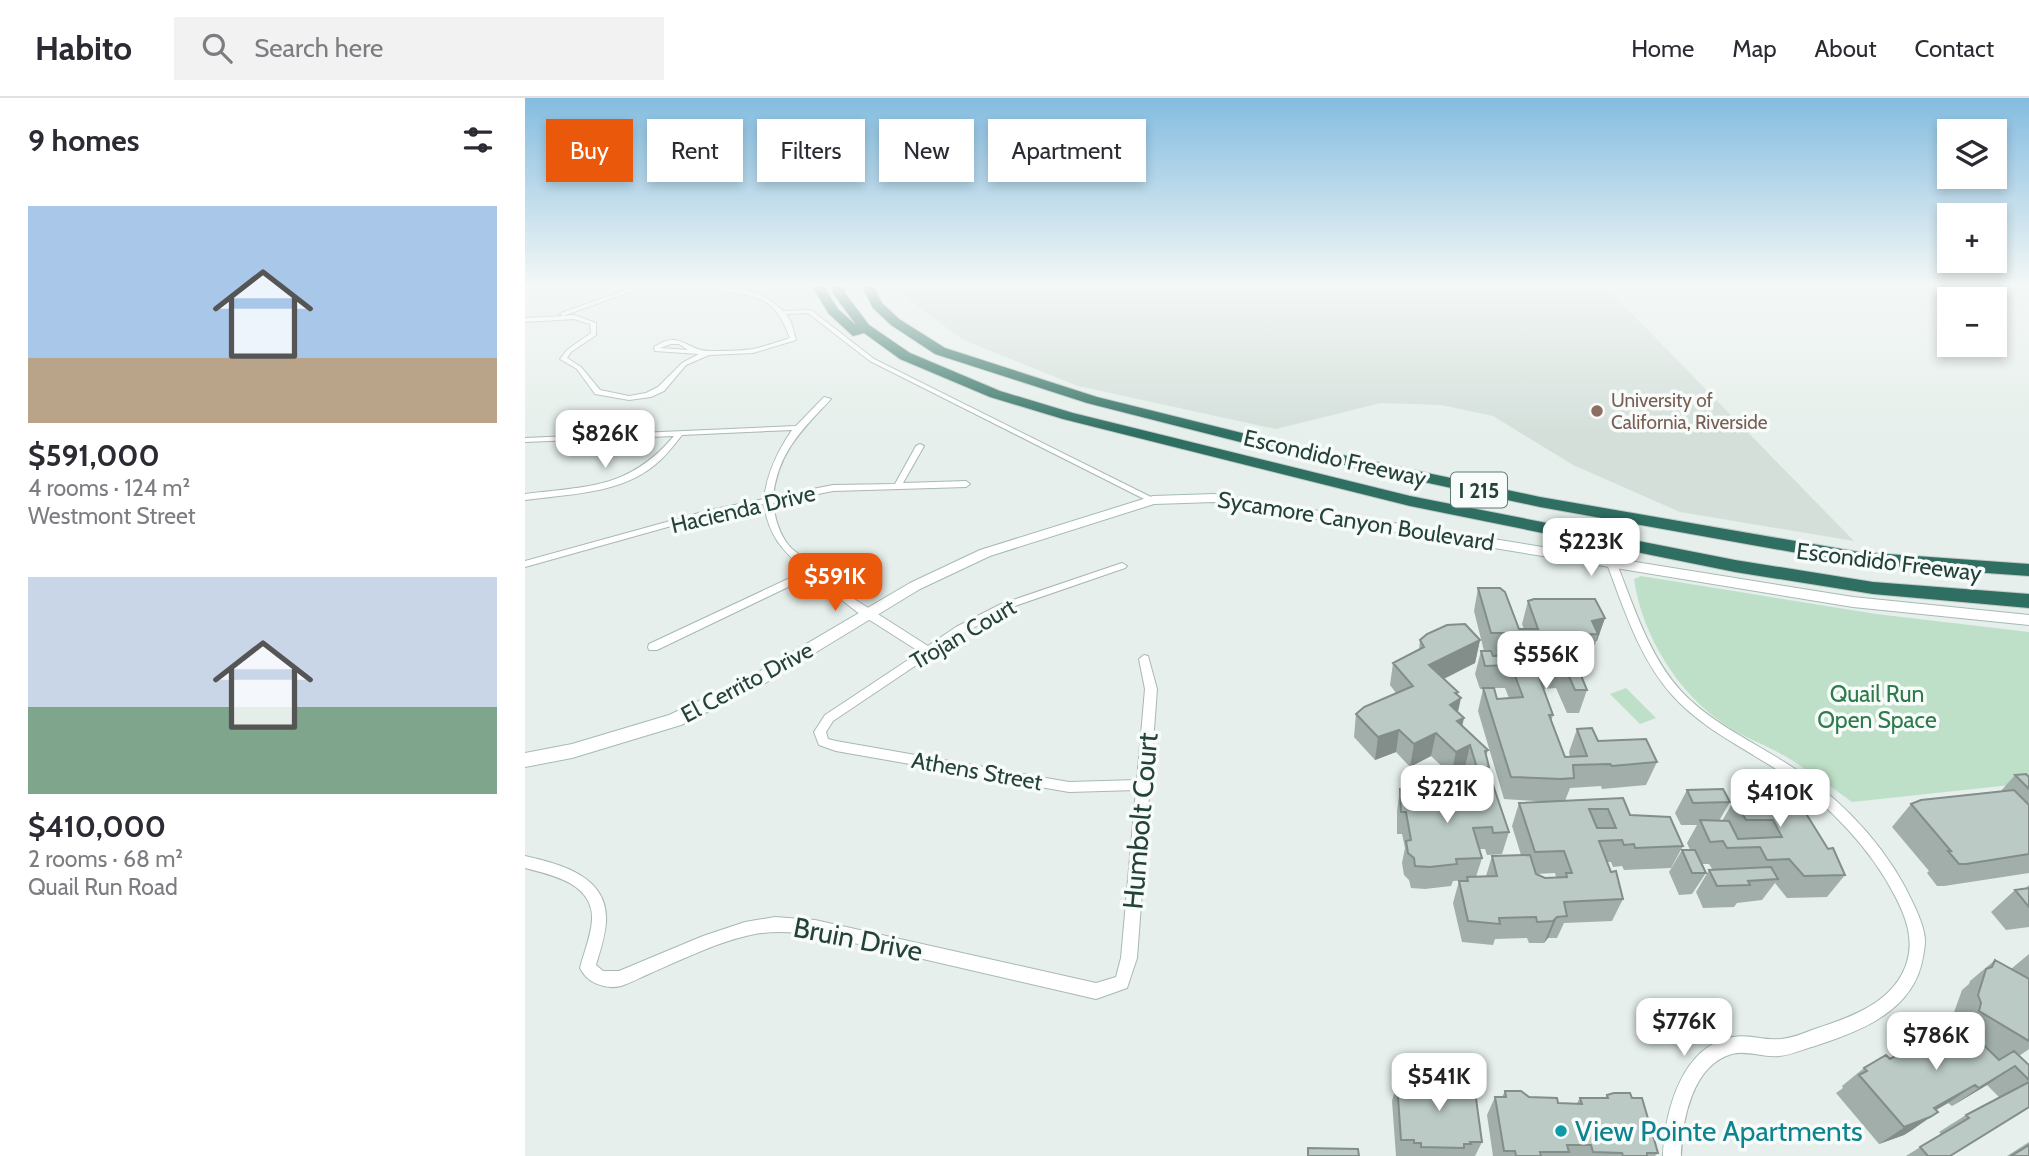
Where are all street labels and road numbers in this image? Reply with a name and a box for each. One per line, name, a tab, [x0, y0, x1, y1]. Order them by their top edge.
street label: Escondido Freeway	[1241, 423, 1429, 493]
road number: I 215	[1451, 472, 1507, 508]
street label: Hacienda Drive	[668, 479, 818, 539]
street label: Sycamore Canyon Boulevard	[1216, 485, 1496, 557]
street label: Escondido Freeway	[1795, 537, 1984, 587]
street label: Trojan Court	[905, 592, 1021, 675]
street label: El Cerrito Drive	[676, 635, 818, 729]
street label: Humbolt Court	[1115, 731, 1165, 911]
street label: Athens Street	[909, 746, 1045, 796]
street label: Bruin Drive	[791, 910, 925, 968]

